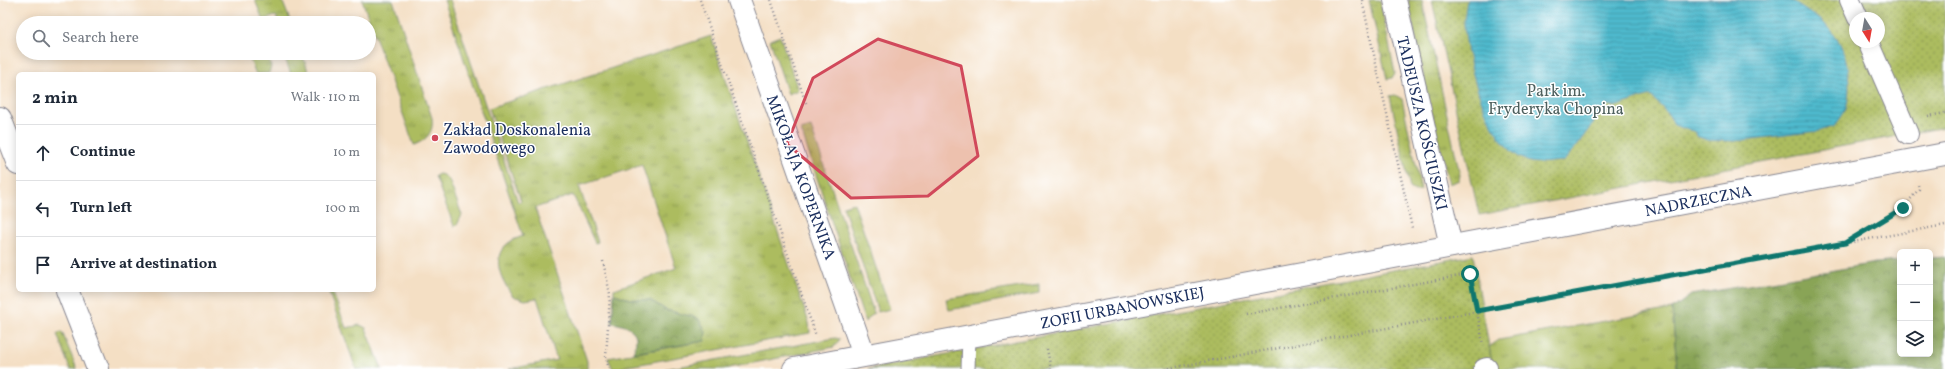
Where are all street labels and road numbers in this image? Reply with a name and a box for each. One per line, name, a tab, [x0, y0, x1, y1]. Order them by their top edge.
street label: TADEUSZA KOŚCIUSZKI	[1390, 34, 1452, 213]
street label: MIKOŁAJA KOPERNIKA	[760, 92, 840, 263]
street label: NADRZECZNA	[1643, 181, 1754, 223]
street label: ZOFII URBANOWSKIEJ	[1038, 282, 1207, 336]

